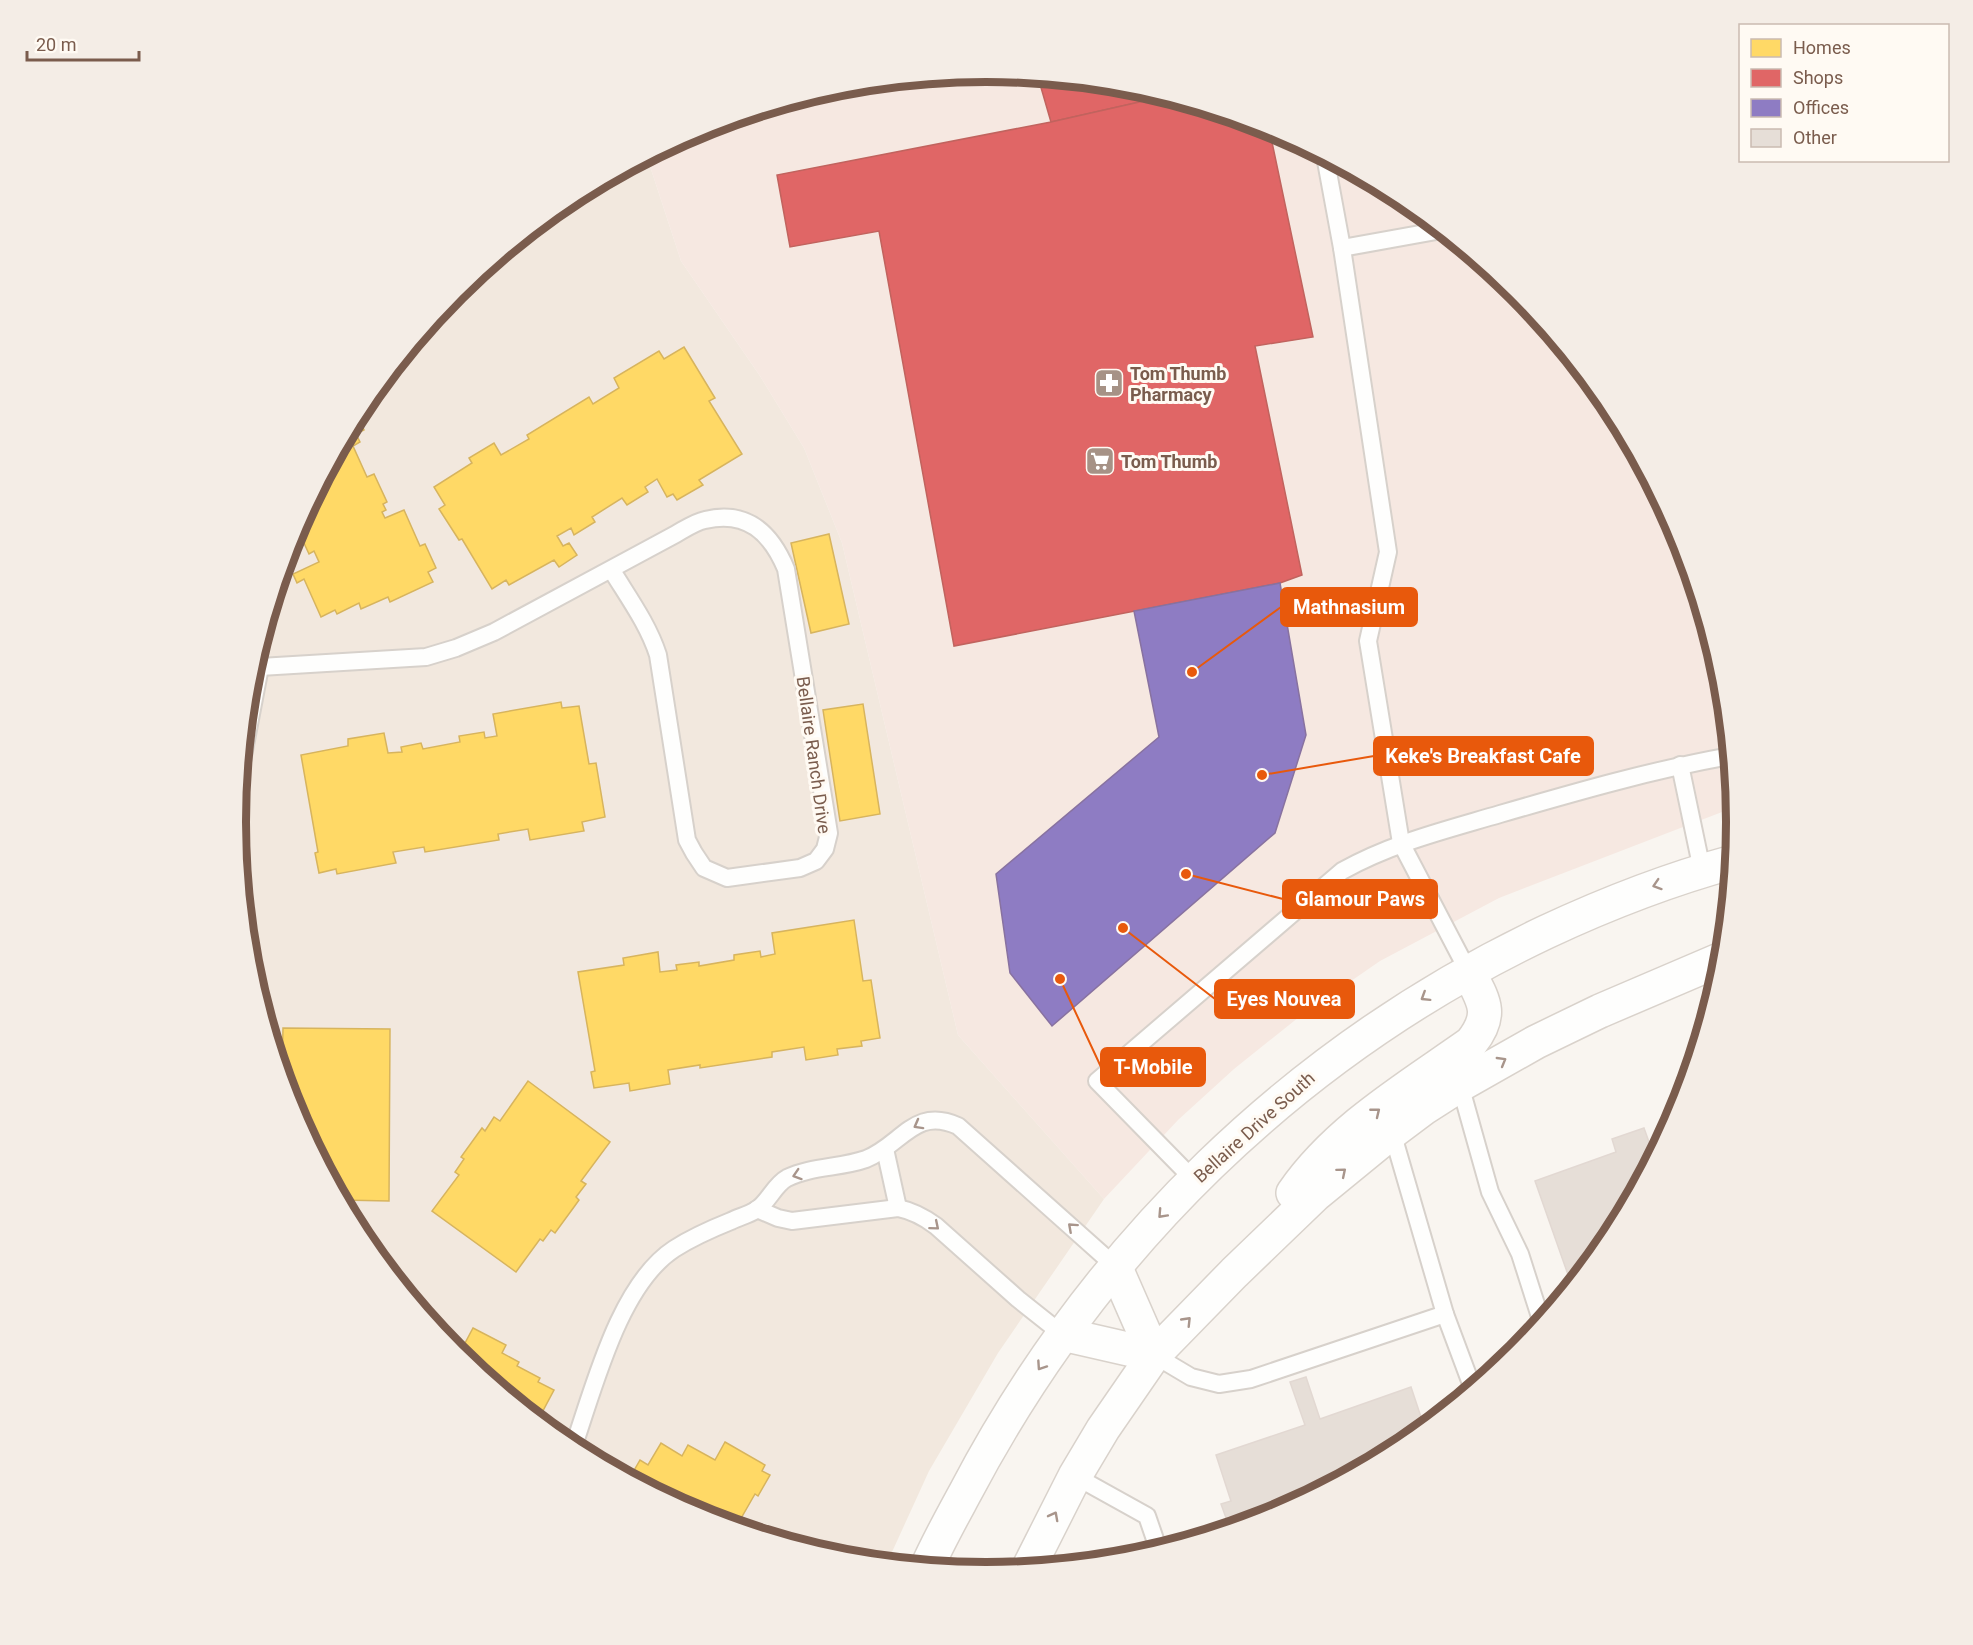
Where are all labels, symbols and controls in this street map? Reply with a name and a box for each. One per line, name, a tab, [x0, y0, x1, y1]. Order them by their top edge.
scale bar	[27, 24, 140, 62]
legend	[1739, 24, 1949, 162]
text: 20 m	[36, 34, 76, 55]
text: Homes	[1793, 37, 1851, 58]
text: Shops	[1793, 67, 1843, 88]
text: Offices	[1793, 97, 1849, 118]
text: Other	[1793, 127, 1837, 148]
place label: Tom Thumb Pharmacy	[1130, 363, 1226, 405]
pharmacy icon: Tom Thumb Pharmacy	[1093, 367, 1125, 399]
supermarket icon: Tom Thumb	[1084, 445, 1116, 477]
place label: Tom Thumb	[1121, 451, 1217, 472]
callout: Mathnasium	[1281, 588, 1417, 626]
text: Mathnasium	[1293, 595, 1405, 619]
street label: Bellaire Ranch Drive	[793, 675, 835, 835]
callout: Keke's Breakfast Cafe	[1374, 737, 1593, 775]
text: Keke's Breakfast Cafe	[1385, 744, 1581, 768]
one-way arrow	[1652, 877, 1663, 890]
callout: Glamour Paws	[1283, 880, 1437, 918]
text: Glamour Paws	[1295, 887, 1425, 911]
callout: Eyes Nouvea	[1215, 980, 1354, 1018]
text: Eyes Nouvea	[1226, 987, 1342, 1011]
one-way arrow	[1421, 989, 1431, 1001]
callout: T-Mobile	[1101, 1048, 1205, 1086]
text: T-Mobile	[1113, 1055, 1193, 1079]
one-way arrow	[1496, 1057, 1506, 1069]
street label: Bellaire Drive South	[1189, 1067, 1319, 1187]
one-way arrow	[1369, 1108, 1380, 1119]
one-way arrow	[914, 1118, 924, 1130]
one-way arrow	[792, 1167, 803, 1180]
one-way arrow	[1335, 1168, 1346, 1179]
one-way arrow	[1158, 1207, 1169, 1217]
one-way arrow	[928, 1219, 939, 1230]
one-way arrow	[1068, 1223, 1078, 1234]
one-way arrow	[1179, 1318, 1190, 1329]
one-way arrow	[1037, 1359, 1048, 1370]
one-way arrow	[1046, 1512, 1058, 1523]

